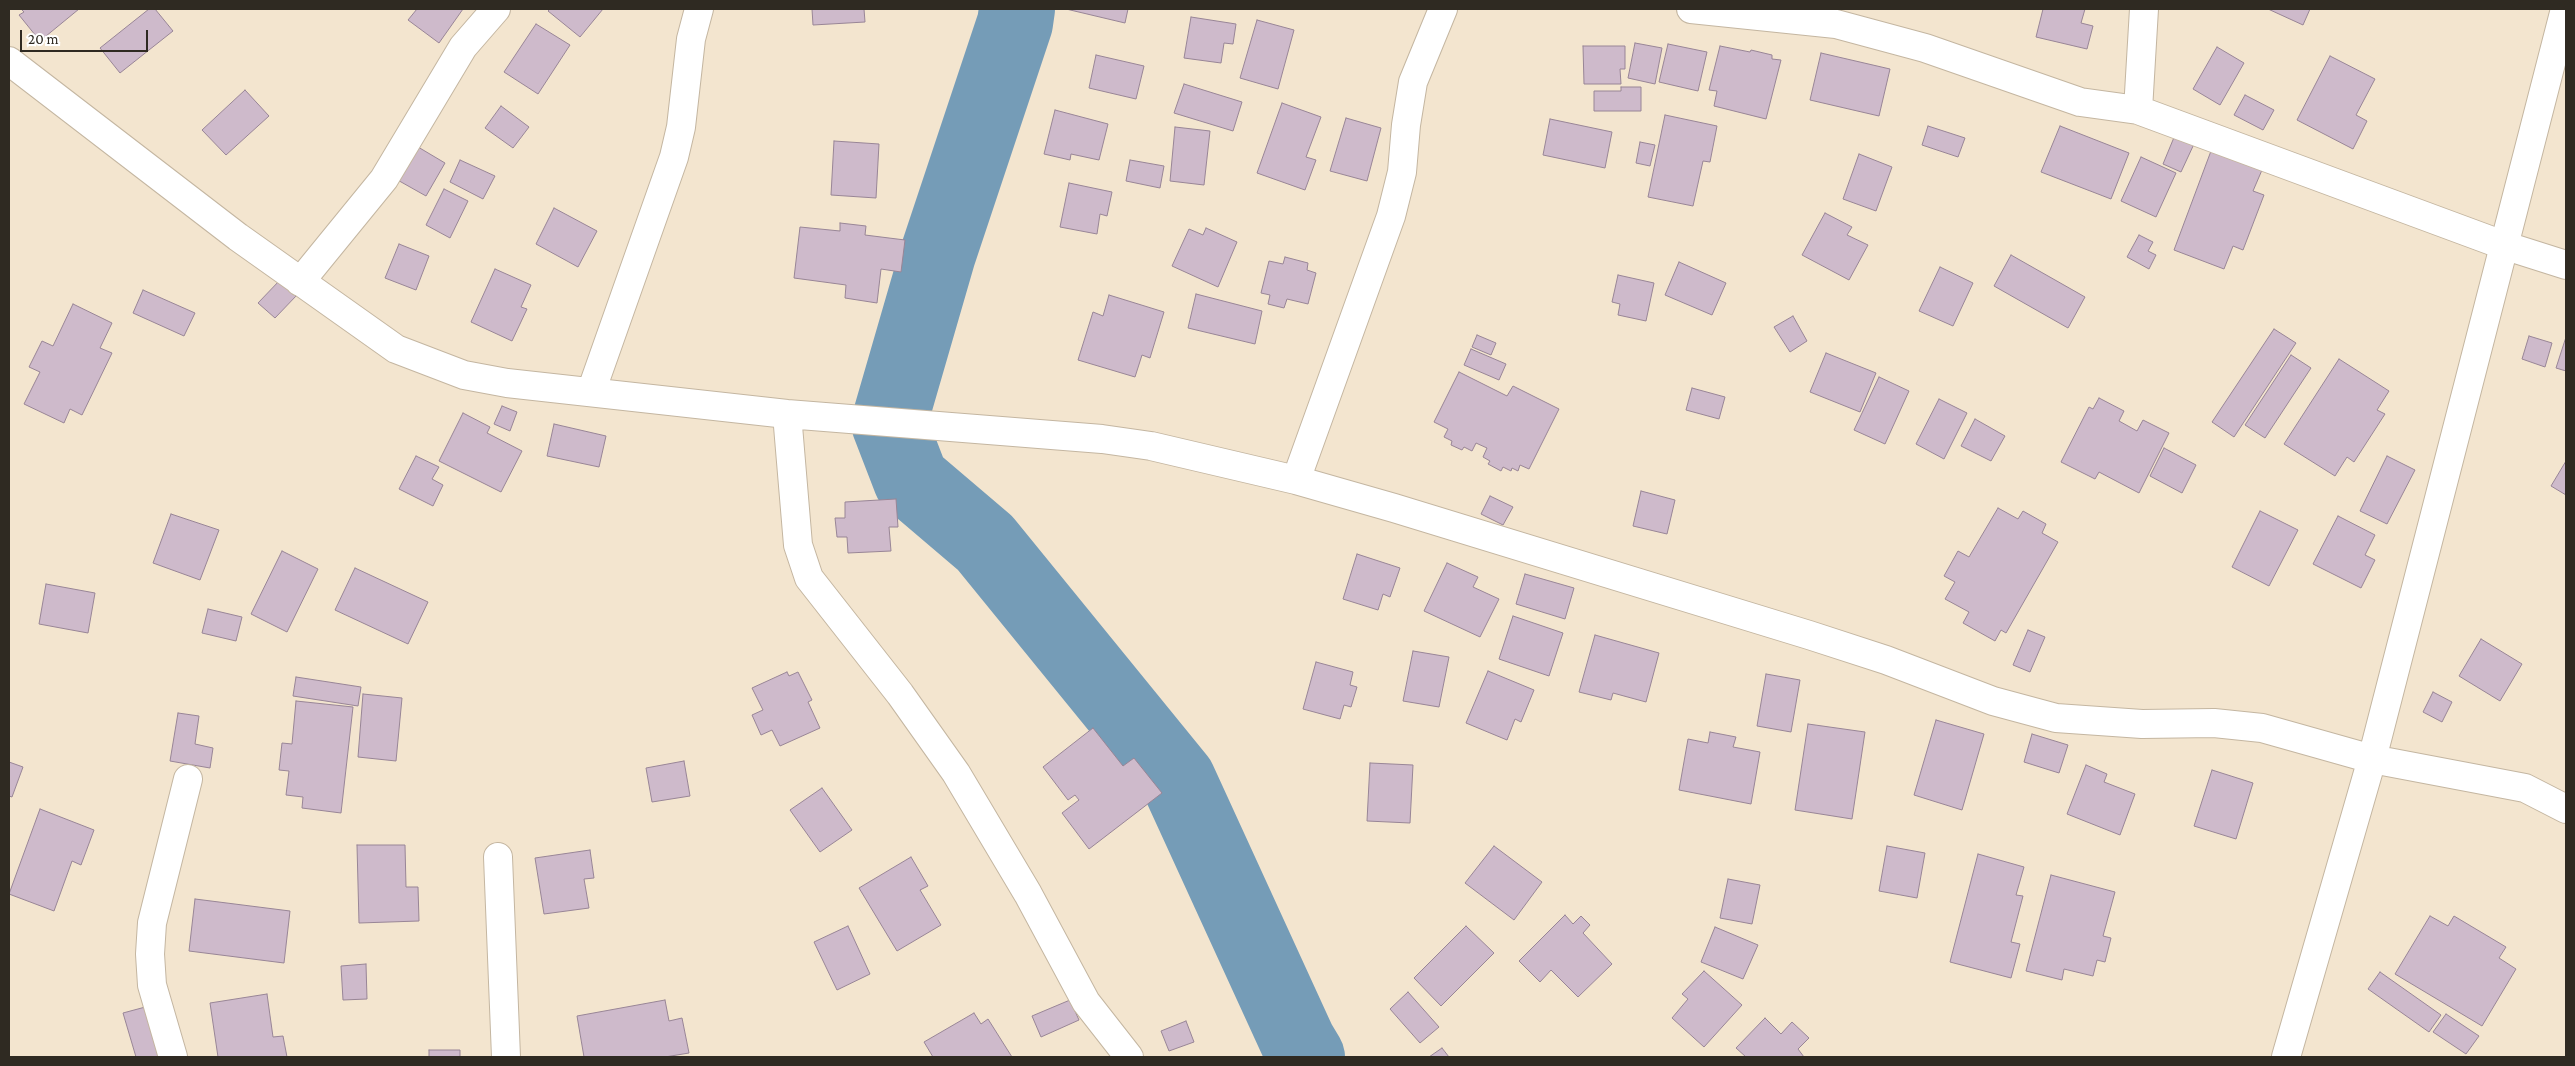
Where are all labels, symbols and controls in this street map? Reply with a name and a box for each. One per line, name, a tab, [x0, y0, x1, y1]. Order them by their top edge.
scale bar	[22, 20, 150, 52]
text: 20 m	[28, 31, 59, 47]

